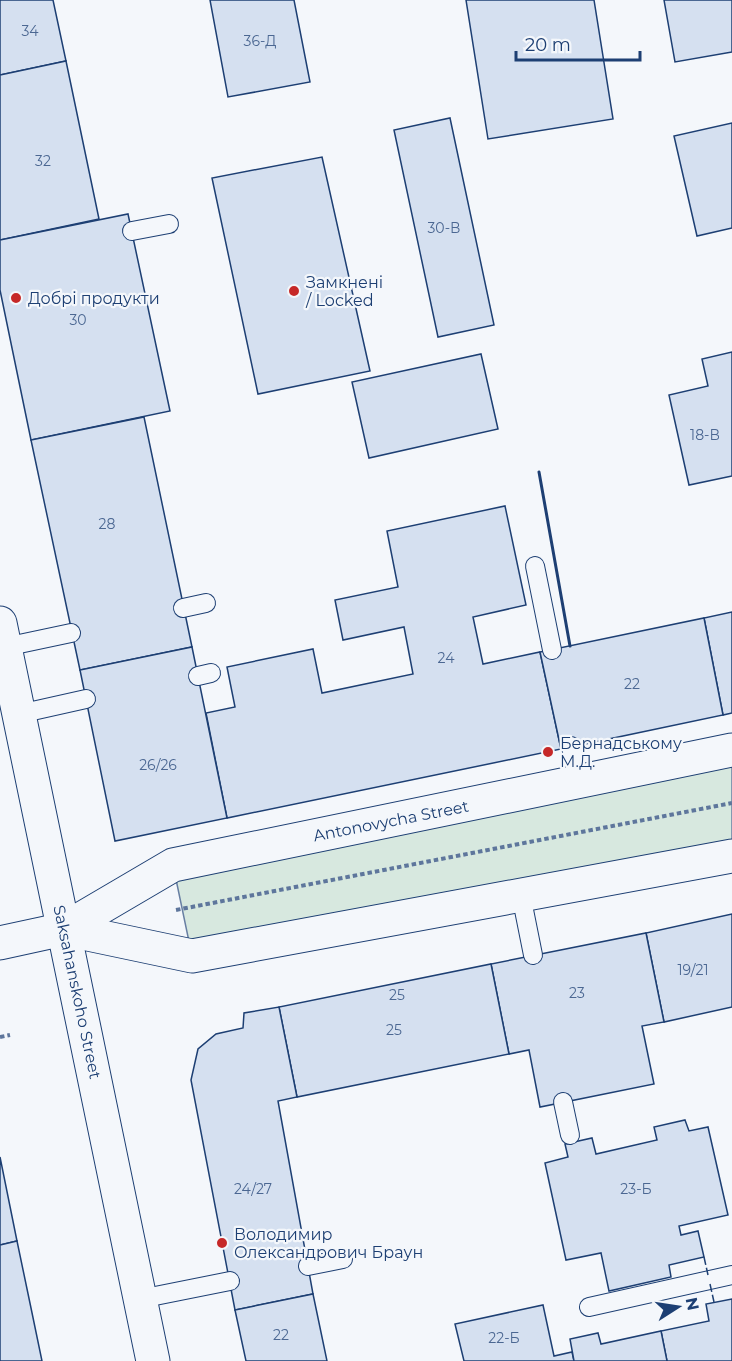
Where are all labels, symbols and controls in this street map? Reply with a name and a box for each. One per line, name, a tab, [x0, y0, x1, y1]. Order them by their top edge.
house number: 34	[21, 22, 39, 40]
scale bar	[516, 24, 640, 62]
house number: 36-Д	[244, 32, 276, 50]
text: 20 m	[525, 34, 571, 56]
house number: 32	[35, 152, 51, 170]
house number: 30-В	[427, 219, 461, 237]
place label: Замкнені / Locked	[305, 273, 383, 310]
marker: Замкнені / Locked	[287, 284, 301, 298]
place label: Добрі продукти	[28, 289, 160, 308]
marker: Добрі продукти	[9, 291, 23, 305]
house number: 30	[69, 311, 87, 329]
house number: 18-В	[690, 426, 720, 444]
house number: 28	[99, 515, 116, 533]
house number: 24	[438, 649, 455, 667]
house number: 22	[624, 675, 640, 693]
place label: Бернадському М.Д.	[560, 734, 682, 771]
marker: Бернадському М.Д.	[541, 745, 555, 759]
house number: 26/26	[139, 756, 177, 774]
street label: Antonovycha Street	[312, 797, 471, 845]
street label: Saksahanskoho Street	[49, 903, 105, 1081]
house number: 19/21	[678, 961, 709, 979]
house number: 23	[569, 984, 585, 1002]
house number: 25	[389, 986, 405, 1004]
house number: 25	[386, 1021, 402, 1039]
house number: 24/27	[234, 1180, 272, 1198]
house number: 23-Б	[620, 1180, 652, 1198]
place label: Володимир Олександрович Браун	[234, 1225, 423, 1262]
marker: Володимир Олександрович Браун	[215, 1236, 229, 1250]
north arrow	[648, 1277, 708, 1337]
text: N	[682, 1296, 703, 1312]
house number: 22	[273, 1326, 289, 1344]
house number: 22-Б	[488, 1329, 520, 1347]

